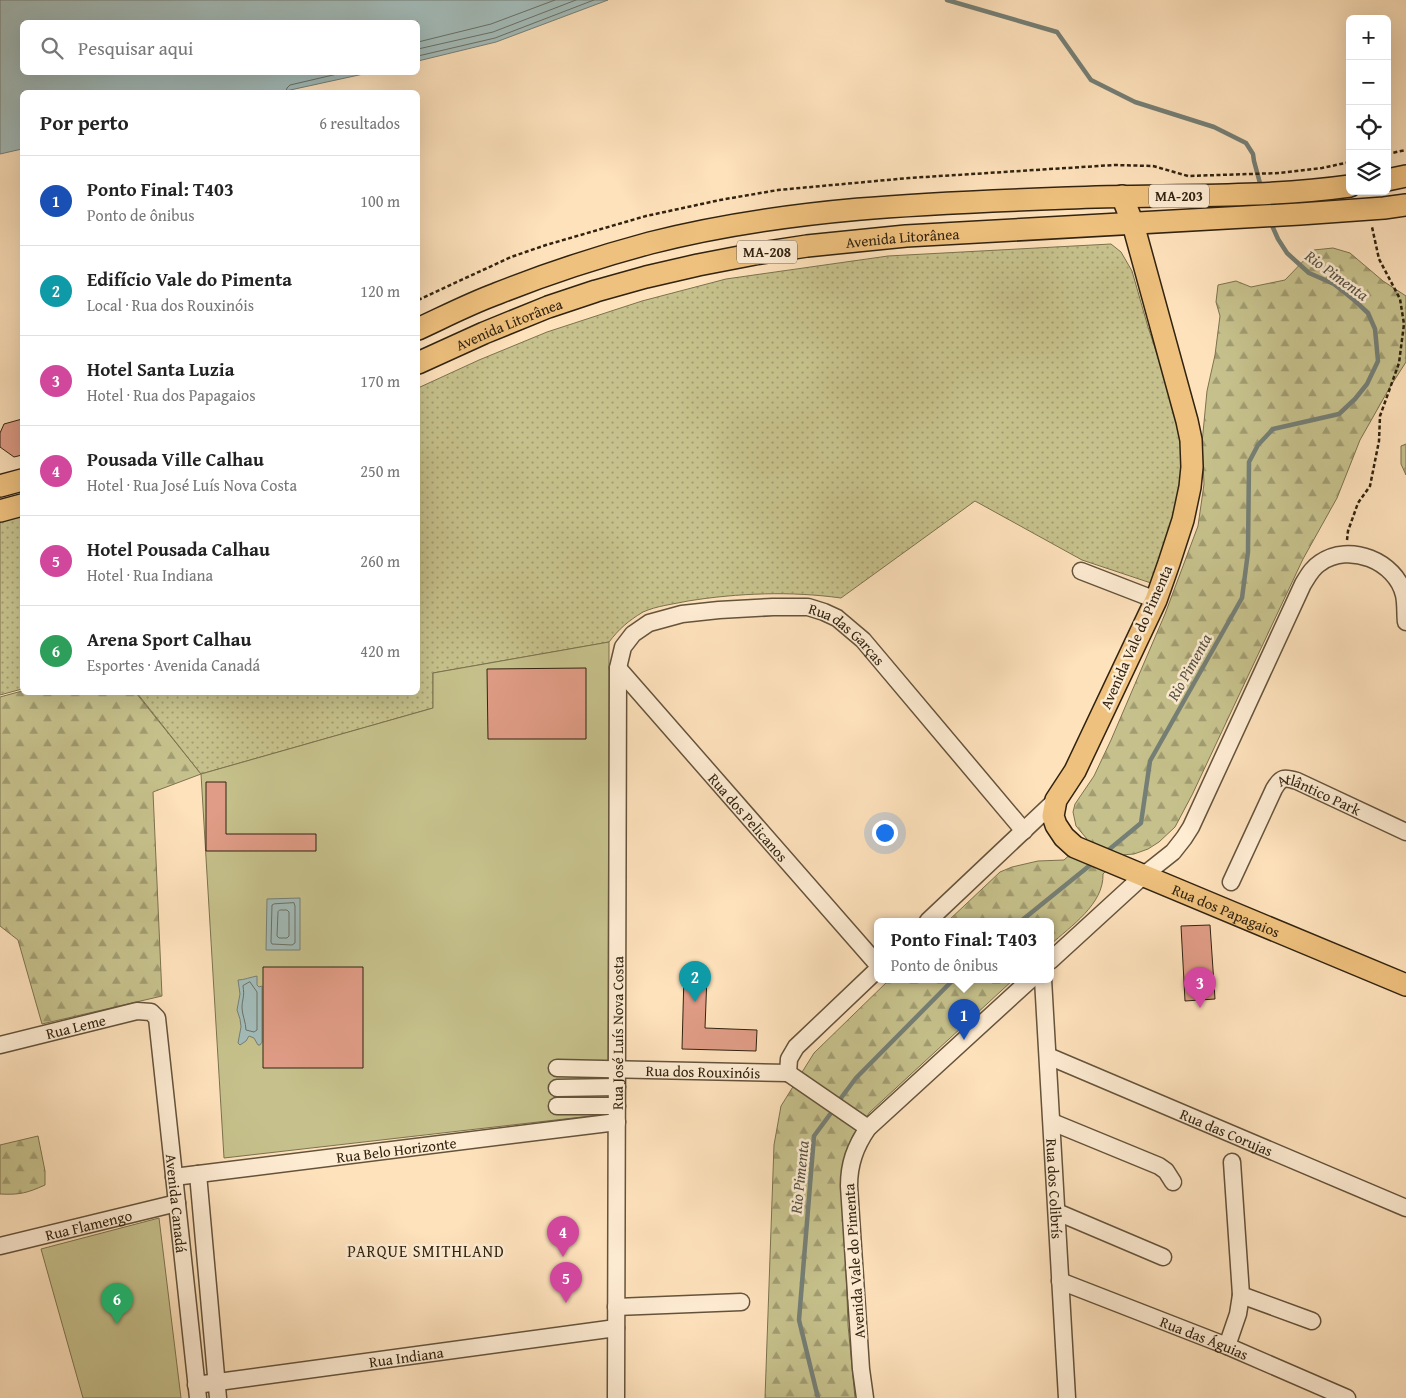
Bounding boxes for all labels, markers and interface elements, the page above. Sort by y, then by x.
map controls [1346,15,1391,195]
button: + [1346,15,1391,60]
search box [20,20,420,75]
icon: search [38,34,66,62]
text: Pesquisar aqui [78,34,193,62]
button: − [1346,60,1391,105]
button: locate [1346,105,1391,150]
text: Por perto [40,107,129,138]
text: 6 resultados [319,111,400,135]
button: layers [1346,150,1391,195]
text: Ponto Final: T403 [87,175,234,203]
road number: MA-203 [1149,185,1209,208]
text: 1 [52,189,60,213]
text: 100 m [360,189,400,213]
text: Ponto de ônibus [87,203,195,227]
street label: Avenida Litorânea [845,223,960,253]
road number: MA-208 [737,240,797,264]
water label: Rio Pimenta [1299,243,1374,307]
text: Edifício Vale do Pimenta [87,265,292,293]
text: 2 [52,279,60,303]
text: 120 m [360,279,400,303]
street label: Avenida Litorânea [452,292,565,355]
text: Local · Rua dos Rouxinóis [87,293,254,317]
text: Hotel Santa Luzia [87,355,234,383]
text: 3 [52,369,60,393]
text: 170 m [360,369,400,393]
text: Hotel · Rua dos Papagaios [87,383,256,407]
text: Pousada Ville Calhau [87,445,264,473]
text: 4 [52,459,60,483]
text: 250 m [360,459,400,483]
text: Hotel · Rua José Luís Nova Costa [87,473,297,497]
text: Hotel Pousada Calhau [87,535,270,563]
text: 5 [52,549,60,573]
text: 260 m [360,549,400,573]
street label: Avenida Vale do Pimenta [1095,562,1177,712]
text: Hotel · Rua Indiana [87,563,213,587]
street label: Rua das Garças [806,597,890,669]
text: Arena Sport Calhau [87,625,251,653]
water label: Rio Pimenta [1160,629,1218,706]
text: 6 [52,639,60,663]
text: 420 m [360,639,400,663]
text: Esportes · Avenida Canadá [87,653,260,677]
street label: Rua dos Pelicanos [704,768,793,866]
street label: Atlântico Park [1272,768,1365,820]
your location [872,820,898,846]
street label: Rua dos Papagaios [1169,878,1283,942]
popup [874,918,1054,983]
text: Ponto Final: T403 [891,925,1037,953]
text: Ponto de ônibus [891,953,998,977]
street label: Rua José Luís Nova Costa [606,956,628,1110]
pin: 2 [679,961,711,1002]
pin: 3 [1184,967,1216,1008]
pin: 1 [948,999,980,1040]
street label: Rua Leme [44,1009,108,1044]
street label: Rua dos Rouxinóis [645,1059,761,1083]
street label: Rua das Corujas [1177,1103,1276,1161]
street label: Rua Belo Horizonte [335,1132,458,1167]
street label: Rua dos Colibrís [1042,1138,1068,1239]
water label: Rio Pimenta [783,1139,815,1216]
street label: Avenida Canadá [161,1153,193,1254]
street label: Avenida Vale do Pimenta [838,1183,870,1339]
street label: Rua Flamengo [43,1204,134,1245]
pin: 4 [547,1216,579,1257]
district label: PARQUE SMITHLAND [347,1239,505,1263]
pin: 5 [550,1262,582,1303]
pin: 6 [101,1283,133,1324]
street label: Rua das Águias [1157,1310,1252,1365]
street label: Rua Indiana [367,1341,445,1372]

